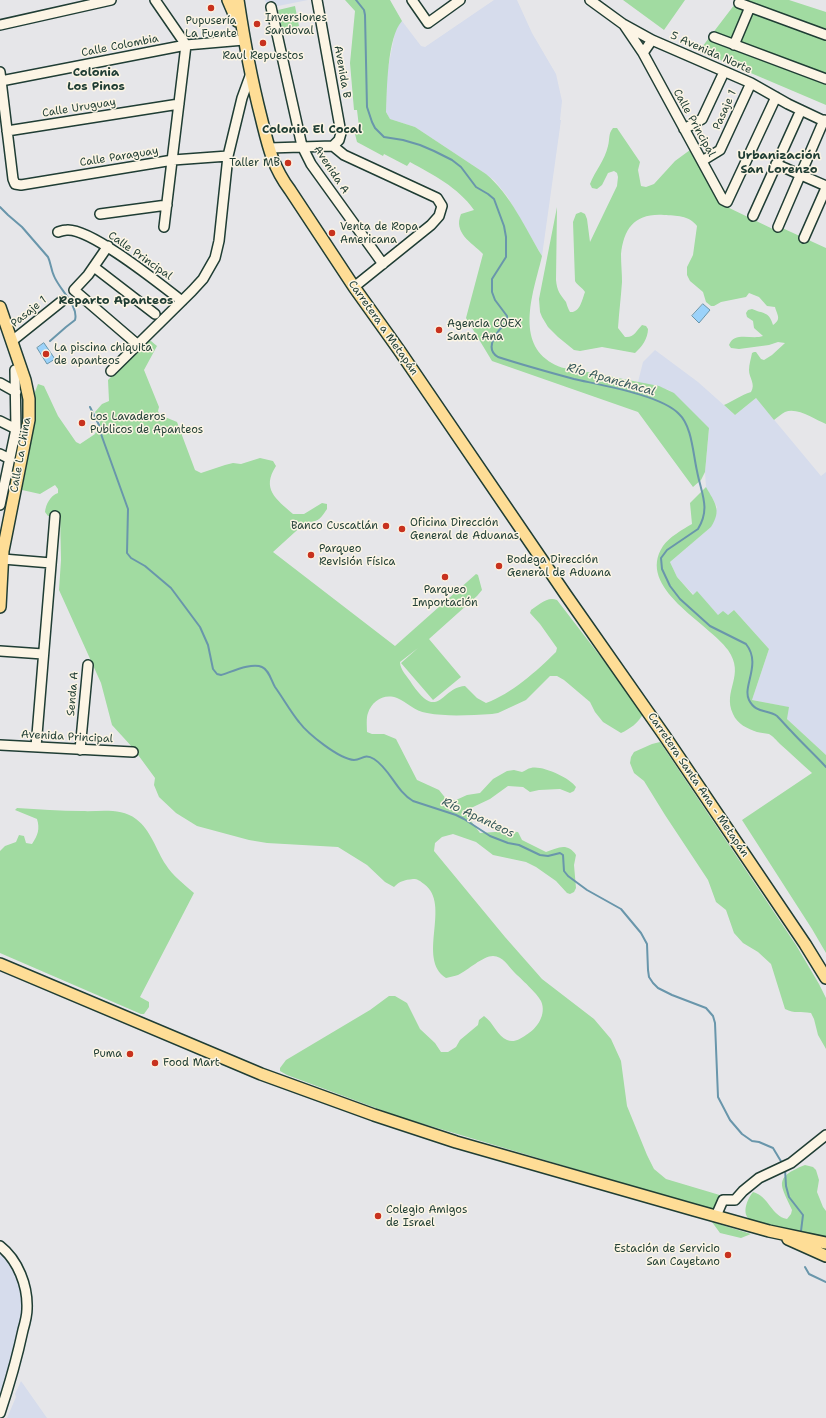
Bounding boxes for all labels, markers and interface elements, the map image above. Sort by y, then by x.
marker: Pupusería La Fuente [206,3,216,13]
place label: Inversiones Sandoval [265,11,327,37]
place label: Pupusería La Fuente [185,14,237,40]
marker: Inversiones Sandoval [252,19,262,29]
street label: 5 Avenida Norte [668,29,754,77]
street label: Calle Colombia [80,32,160,60]
marker: Raul Repuestos [258,38,268,48]
street label: Avenida B [331,45,353,99]
place label: Raul Repuestos [222,49,304,63]
district label: Colonia Los Pinos [67,66,125,94]
street label: Calle Principal [670,87,718,159]
street label: Pasaje 1 [710,88,740,132]
street label: Calle Uruguay [41,96,117,120]
district label: Colonia El Cocal [262,123,362,137]
street label: Avenida A [311,143,351,197]
street label: Calle Paraguay [79,144,159,170]
district label: Urbanización San Lorenzo [738,149,820,177]
place label: Taller MB [229,156,280,170]
marker: Taller MB [283,158,293,168]
place label: Venta de Ropa Americana [340,220,418,246]
marker: Venta de Ropa Americana [327,228,337,238]
street label: Calle Principal [105,229,175,283]
street label: Carretera a Metapán [345,278,421,378]
street label: Pasaje 1 [8,294,50,330]
district label: Reparto Apanteos [59,294,173,308]
place label: Agencia COEX Santa Ana [447,317,522,343]
marker: Agencia COEX Santa Ana [434,325,444,335]
place label: La piscina chiquita de apanteos [54,341,152,367]
marker: La piscina chiquita de apanteos [41,349,51,359]
water label: Río Apanchacal [565,361,657,399]
place label: Los Lavaderos Publicos de Apanteos [90,410,203,436]
street label: Calle La China [8,416,34,494]
marker: Los Lavaderos Publicos de Apanteos [77,418,87,428]
place label: Oficina Dirección General de Aduanas [410,516,519,542]
place label: Banco Cuscatlán [291,519,378,533]
marker: Banco Cuscatlán [381,521,391,531]
marker: Oficina Dirección General de Aduanas [397,524,407,534]
place label: Parqueo Revisión Física [319,542,395,568]
marker: Parqueo Revisión Física [306,550,316,560]
place label: Bodega Dirección General de Aduana [507,553,611,579]
marker: Bodega Dirección General de Aduana [494,561,504,571]
marker: Parqueo Importación [440,572,450,582]
place label: Parqueo Importación [412,583,478,609]
street label: Senda A [64,671,82,717]
street label: Carretera Santa Ana - Metapán [645,710,751,860]
street label: Avenida Principal [21,728,113,746]
water label: Río Apanteos [439,795,517,841]
place label: Puma [93,1047,122,1061]
marker: Puma [125,1049,135,1059]
place label: Food Mart [163,1056,220,1070]
marker: Food Mart [150,1058,160,1068]
place label: Colegio Amigos de Israel [386,1203,467,1229]
marker: Colegio Amigos de Israel [373,1211,383,1221]
place label: Estación de Servicio San Cayetano [614,1242,720,1268]
marker: Estación de Servicio San Cayetano [723,1250,733,1260]

